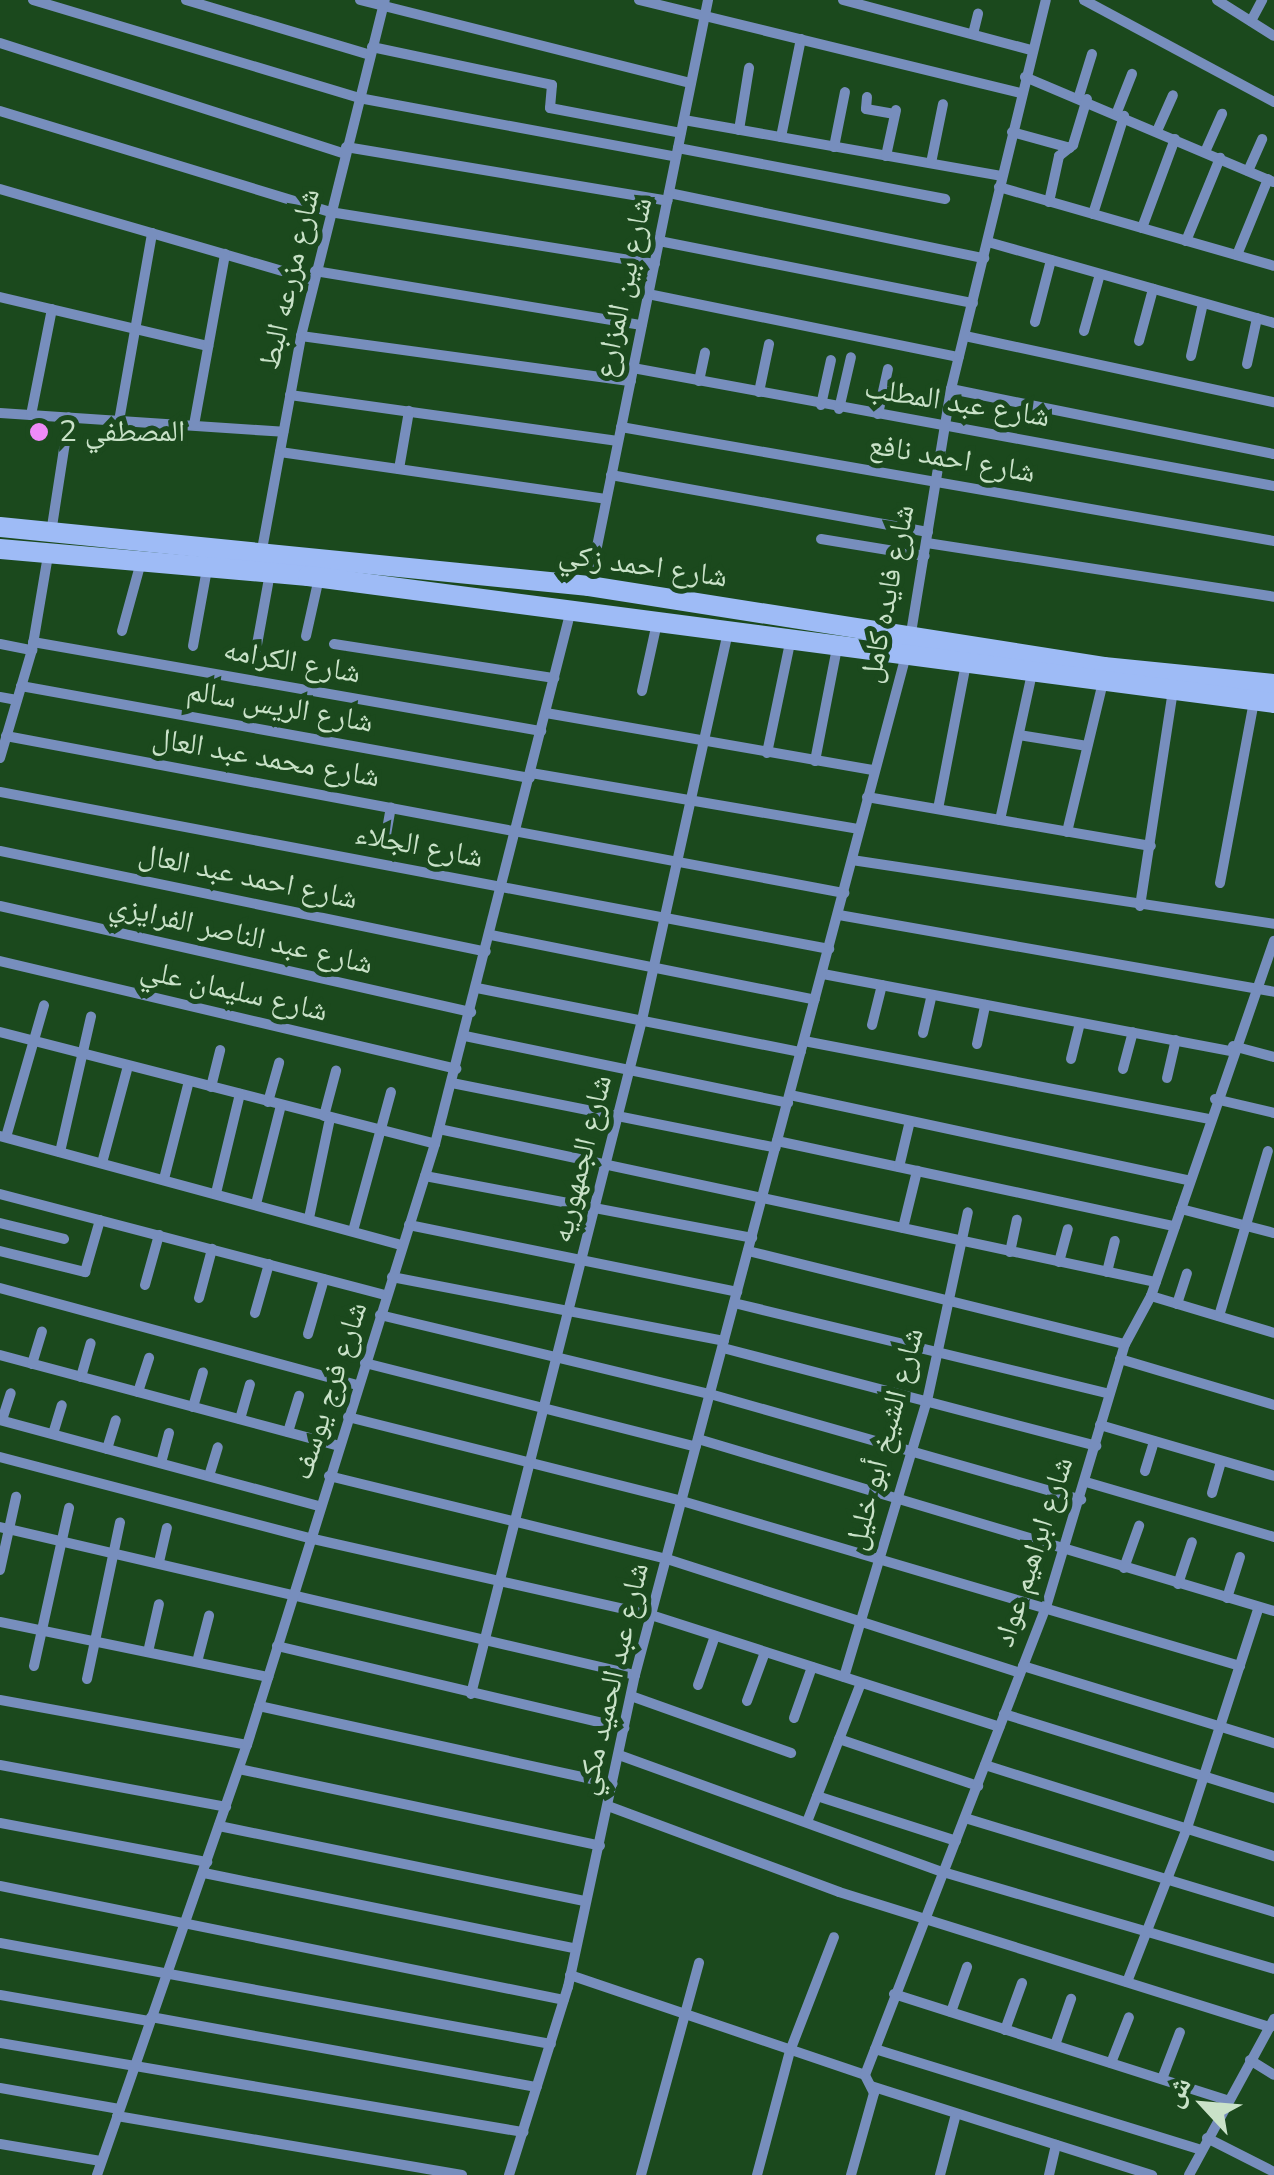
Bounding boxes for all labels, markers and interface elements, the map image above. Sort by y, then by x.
street label: شارع مزرعه البط [252,185,328,373]
street label: شارع بين المزارع [587,194,661,382]
street label: شارع عبد المطلب [862,371,1052,435]
place label: المصطفي 2 [59,414,185,450]
marker: المصطفي 2 [28,421,50,443]
street label: شارع احمد نافع [866,427,1038,491]
street label: شارع فايده كامل [853,502,923,686]
street label: شارع احمد زكي [556,536,730,596]
street label: شارع الكرامه [221,632,363,692]
street label: شارع الريس سالم [184,673,376,741]
street label: شارع محمد عبد العال [150,720,382,796]
street label: شارع الجلاء [352,816,486,876]
street label: شارع احمد عبد العال [135,836,361,918]
street label: شارع عبد الناصر الفرايزي [106,887,376,983]
street label: شارع سليمان علي [137,952,331,1030]
street label: شارع الجمهوريه [544,1071,620,1247]
street label: شارع فرج يوسف [284,1298,376,1484]
street label: شارع الشيخ أبو خليل [838,1324,932,1554]
street label: شارع ابراهيم عواد [986,1452,1082,1652]
street label: شارع عبد الحميد مكي [569,1559,657,1799]
north arrow [1154,2055,1254,2155]
text: ش [1153,2070,1201,2114]

